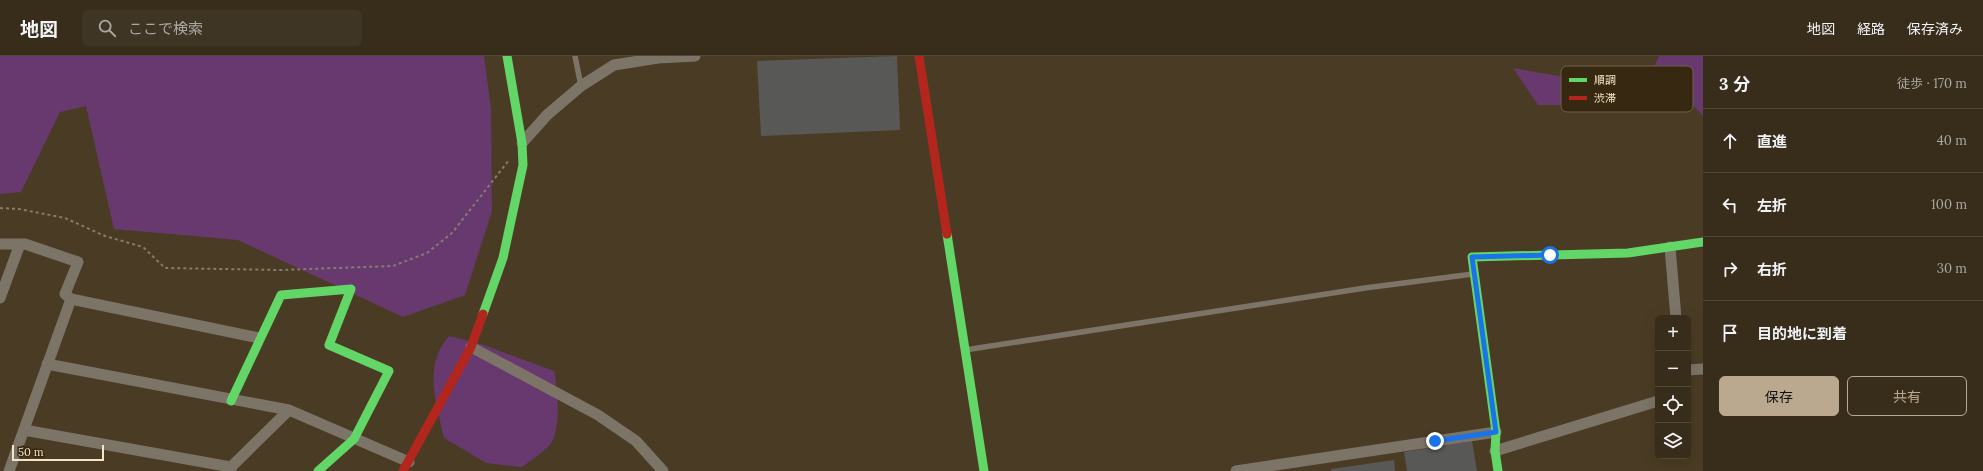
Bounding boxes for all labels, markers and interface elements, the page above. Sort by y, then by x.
search box [82,10,362,46]
text: 地図 [20,17,58,41]
icon: search [96,17,118,39]
text: ここで検索 [128,19,203,38]
text: 地図 [1807,20,1835,38]
text: 経路 [1857,20,1885,38]
text: 保存済み [1907,20,1963,38]
legend [1561,66,1693,112]
text: 順調 [1594,73,1616,87]
text: 3 分 [1719,73,1750,95]
text: 徒歩 · 170 m [1897,75,1967,92]
text: 渋滞 [1594,91,1616,105]
icon: ahead [1719,130,1741,152]
text: 直進 [1757,132,1787,151]
text: 40 m [1937,132,1967,149]
icon: left [1719,194,1741,216]
text: 左折 [1757,196,1787,215]
text: 100 m [1931,196,1967,213]
route start [1541,246,1559,264]
icon: right [1719,258,1741,280]
text: 右折 [1757,260,1787,279]
text: 30 m [1937,260,1967,277]
map controls [1655,315,1691,459]
button: + [1655,315,1691,351]
icon: arrive [1719,322,1741,344]
text: 目的地に到着 [1757,324,1847,343]
button: − [1655,351,1691,387]
button: 保存 [1719,376,1839,416]
button: 共有 [1847,376,1967,416]
button: locate [1655,387,1691,423]
button: layers [1655,423,1691,459]
route end [1426,432,1444,450]
scale bar [12,443,104,462]
text: 50 m [18,445,44,459]

